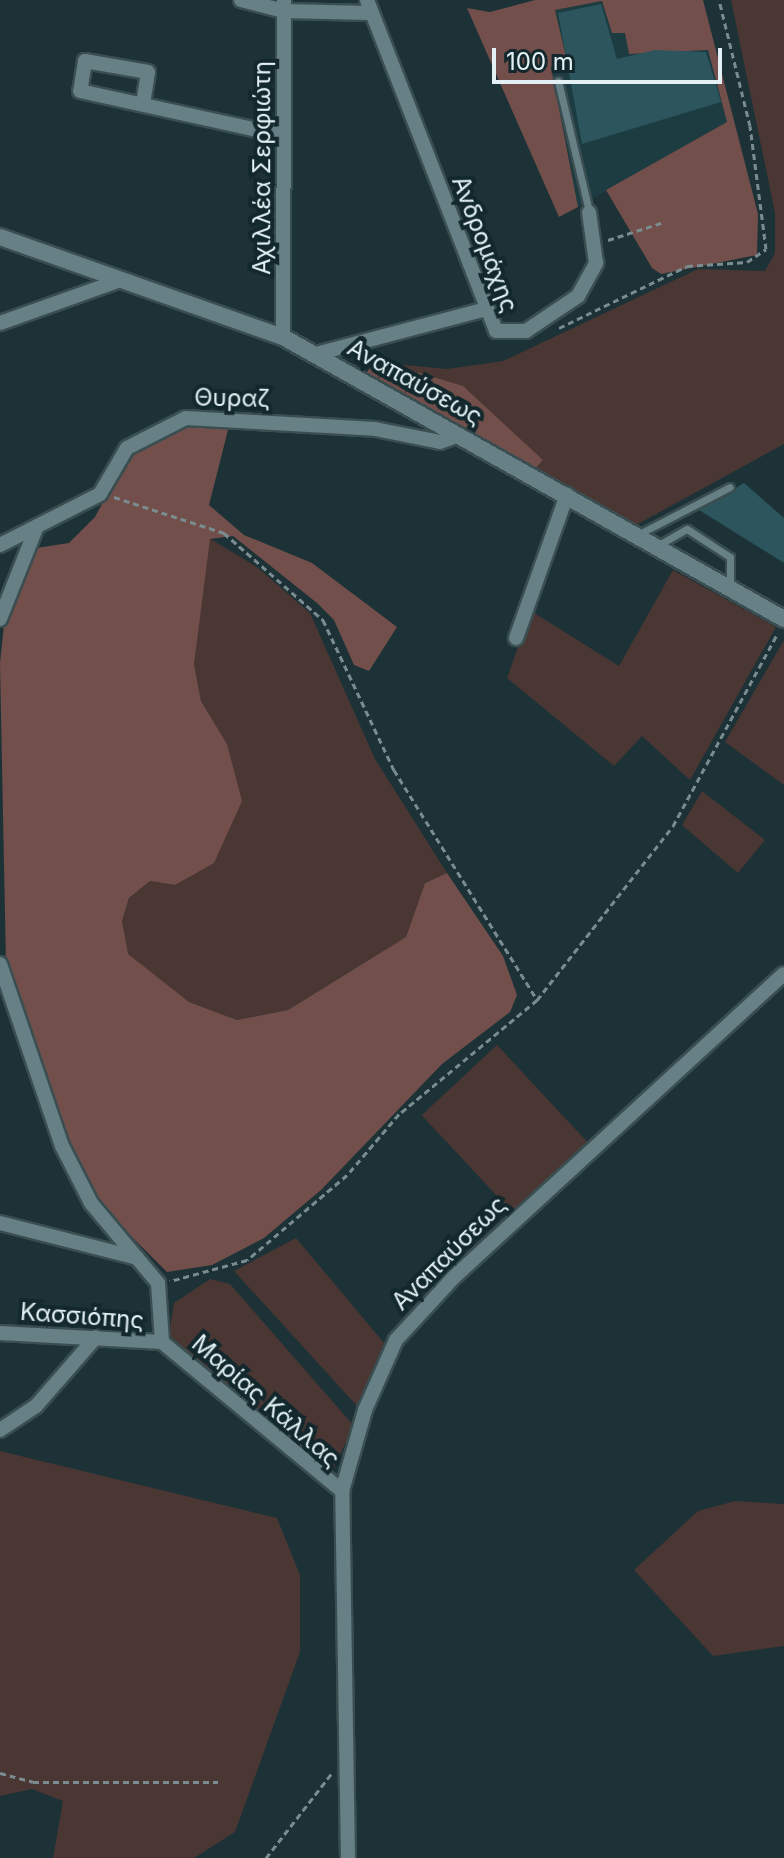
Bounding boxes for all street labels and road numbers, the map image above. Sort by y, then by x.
street label: Αχιλλέα Σερφιώτη [248,61,276,275]
street label: Ανδρομάχης [446,172,524,316]
street label: Αναπαύσεως [343,333,487,431]
street label: Θυραζ [194,383,270,413]
street label: Αναπαύσεως [386,1190,512,1316]
street label: Κασσιόπης [19,1297,145,1335]
street label: Μαρίας Κάλλας [186,1329,346,1473]

